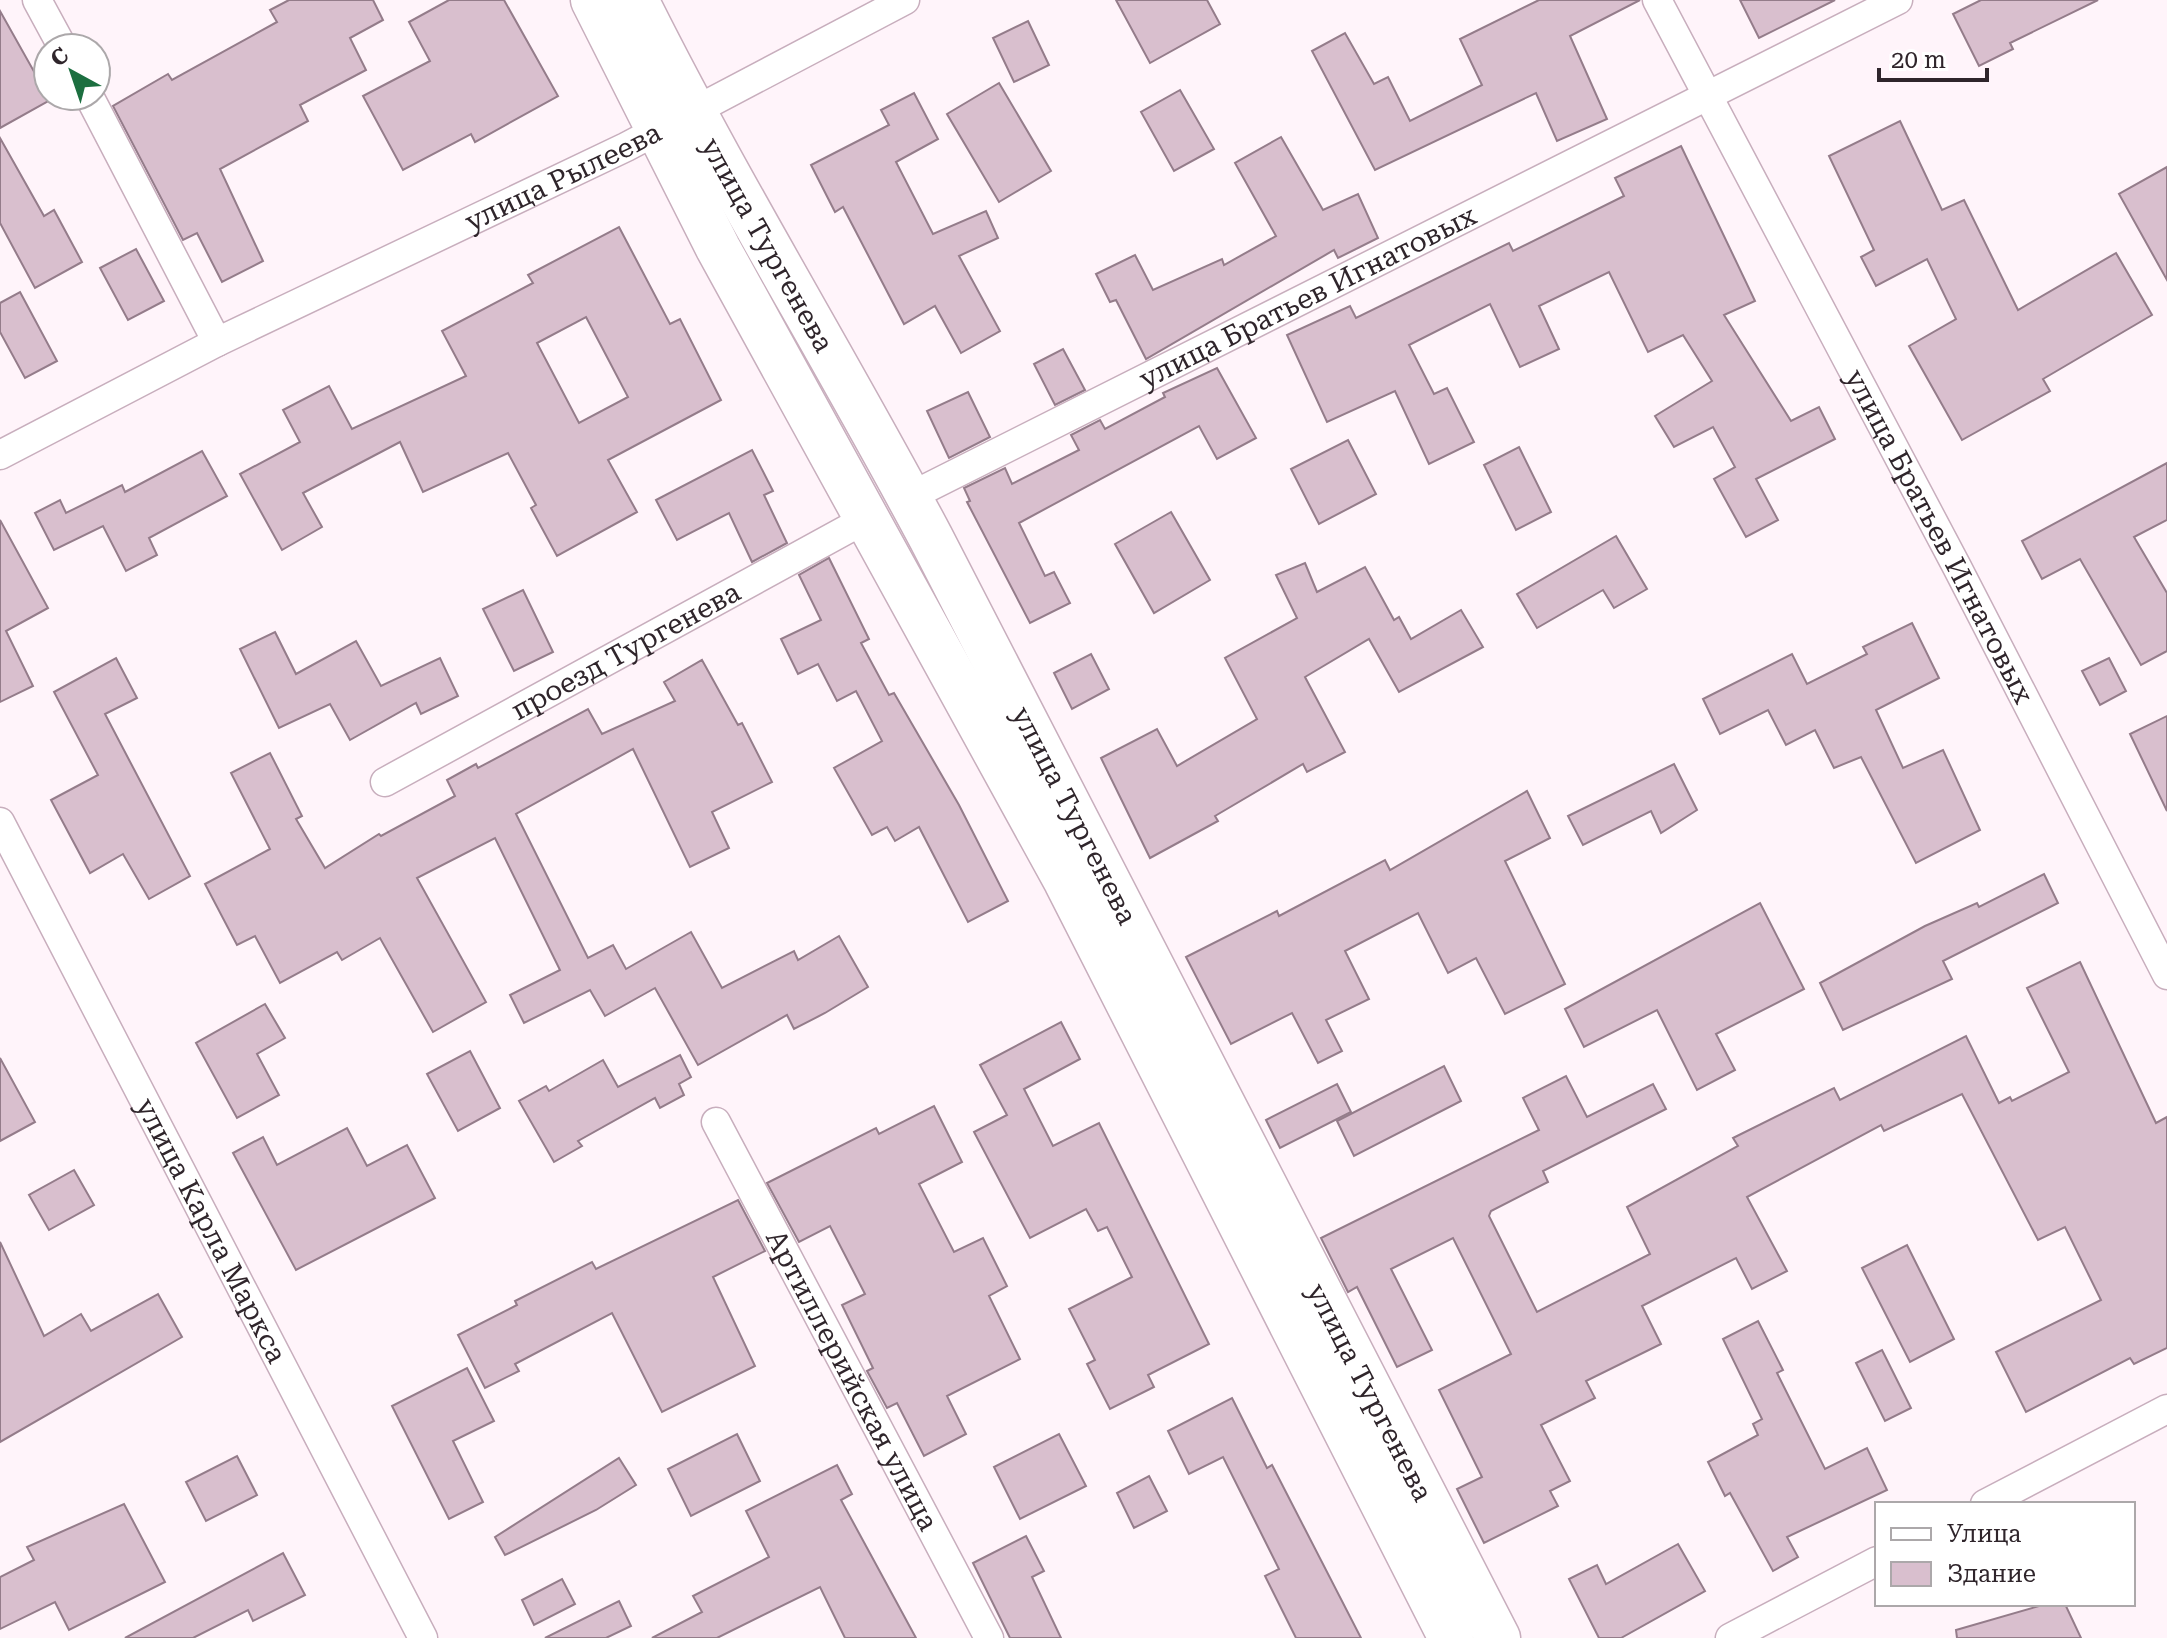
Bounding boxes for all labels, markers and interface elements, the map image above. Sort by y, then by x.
north arrow [32,32,112,112]
scale bar [1879,32,1987,82]
text: С [46,43,73,72]
text: 20 m [1891,46,1946,74]
street label: улица Рылеева [460,115,666,238]
street label: улица Тургенева [695,132,841,358]
street label: улица Братьев Игнатовых [1134,198,1481,395]
street label: улица Братьев Игнатовых [1839,363,2041,709]
street label: проезд Тургенева [505,575,746,726]
street label: улица Тургенева [1005,701,1145,930]
street label: улица Карла Маркса [129,1092,294,1368]
street label: Артиллерийская улица [760,1224,946,1536]
street label: улица Тургенева [1301,1278,1440,1506]
legend [1875,1502,2135,1606]
text: Улица [1947,1520,2021,1548]
text: Здание [1947,1560,2036,1588]

